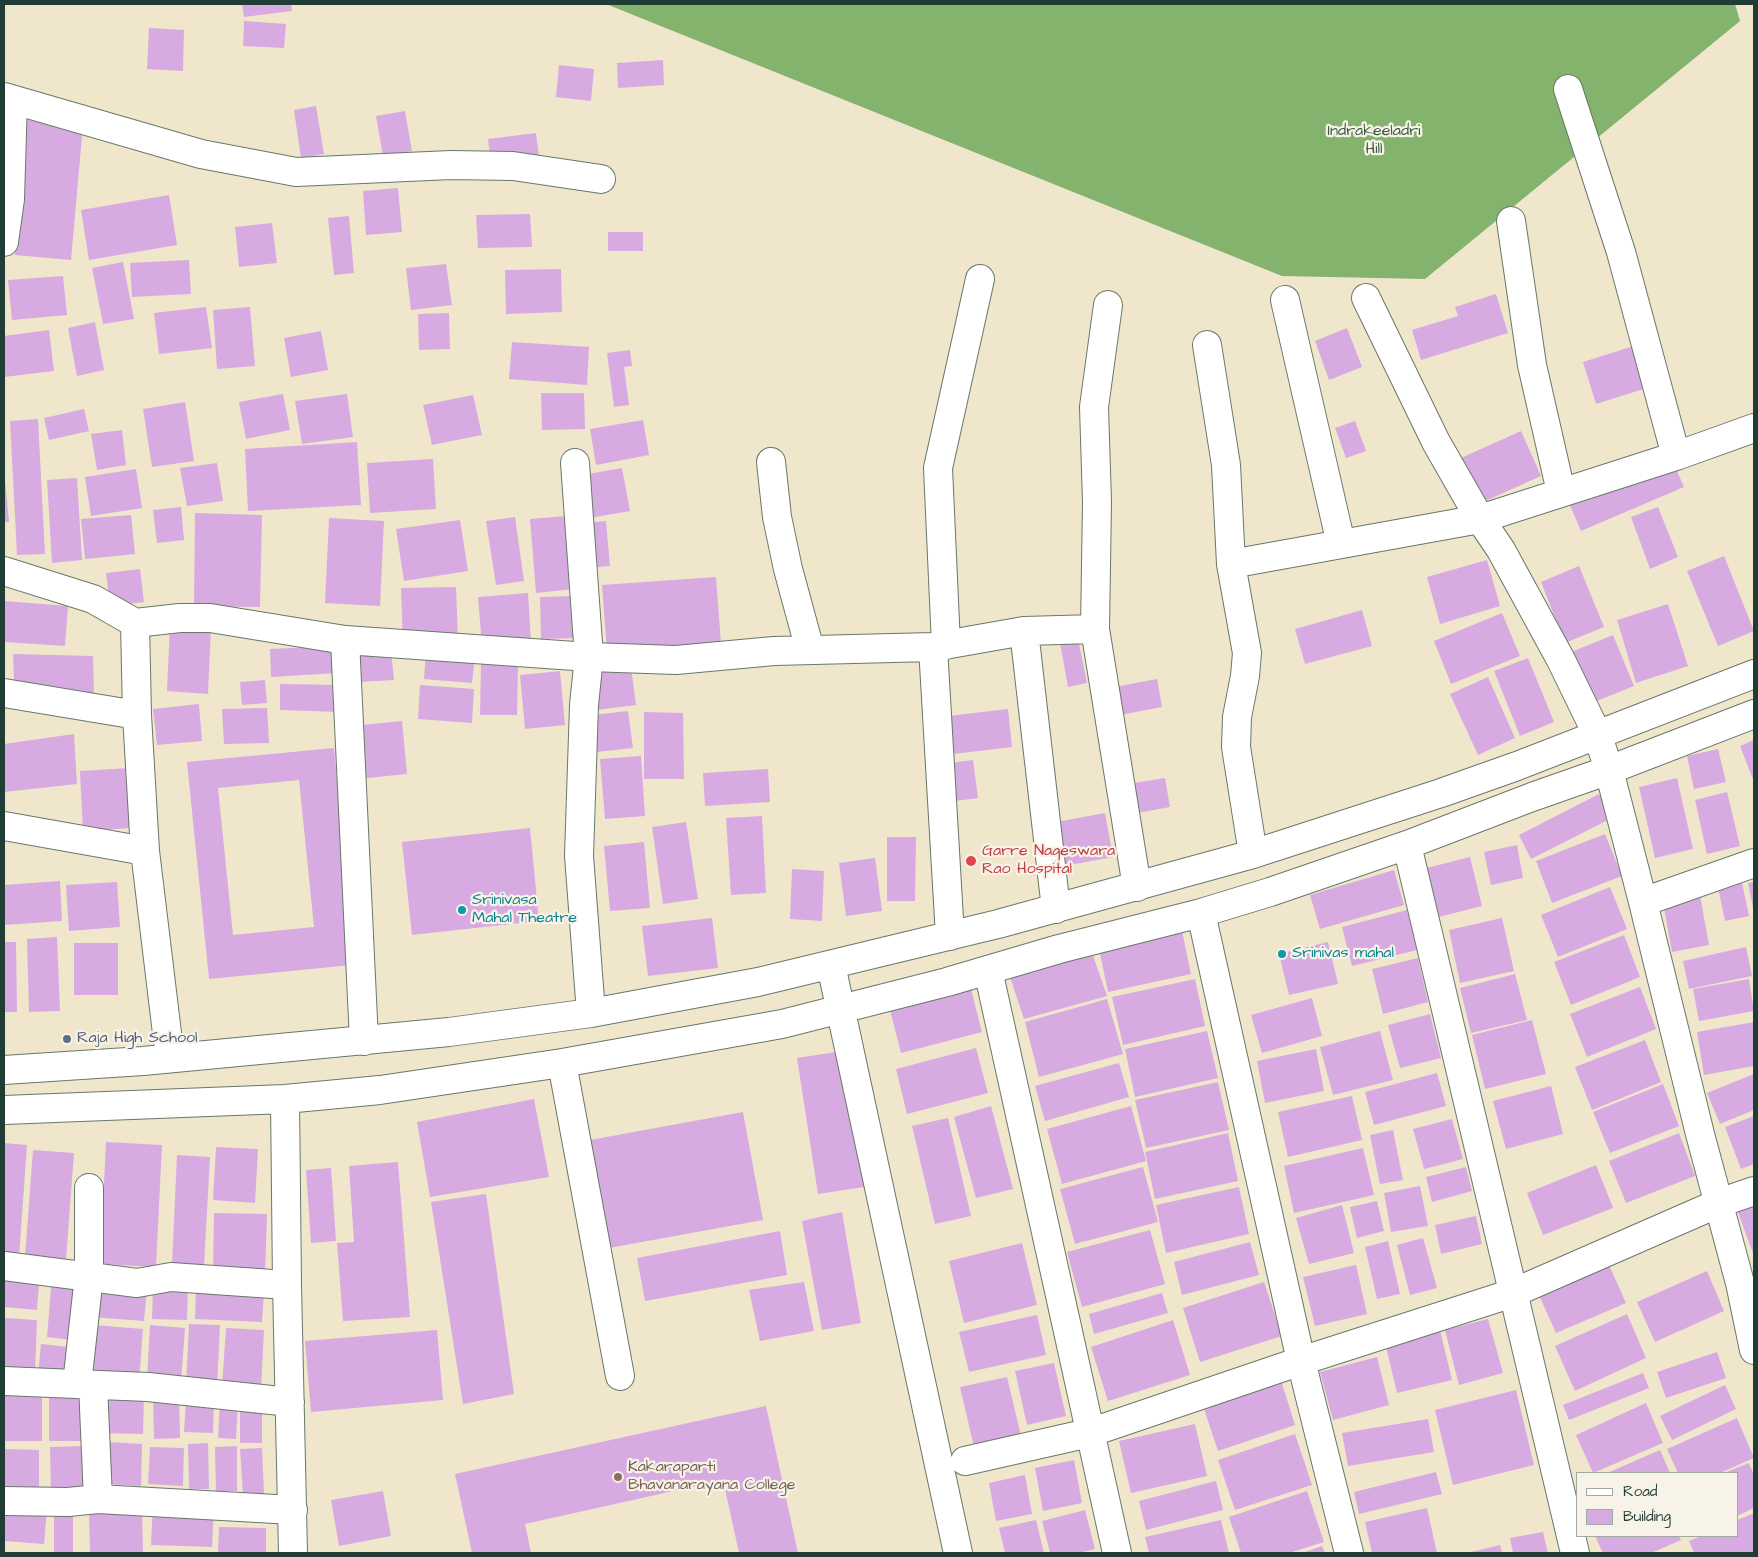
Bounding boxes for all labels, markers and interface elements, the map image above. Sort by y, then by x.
park label: Indrakeeladri Hill [1328,122,1420,160]
place label: Garre Nageswara Rao Hospital [982,842,1115,880]
marker: Garre Nageswara Rao Hospital [964,854,978,868]
place label: Srinivasa Mahal Theatre [472,891,577,929]
marker: Srinivasa Mahal Theatre [456,904,468,916]
place label: Srinivas mahal [1292,944,1394,964]
marker: Srinivas mahal [1276,948,1288,960]
place label: Raja High School [77,1029,197,1049]
marker: Raja High School [61,1033,73,1045]
place label: Kakaraparti Bhavanarayana College [628,1458,795,1496]
marker: Kakaraparti Bhavanarayana College [612,1471,624,1483]
legend [1576,1472,1738,1537]
text: Road [1623,1481,1657,1502]
text: Building [1623,1506,1671,1527]

